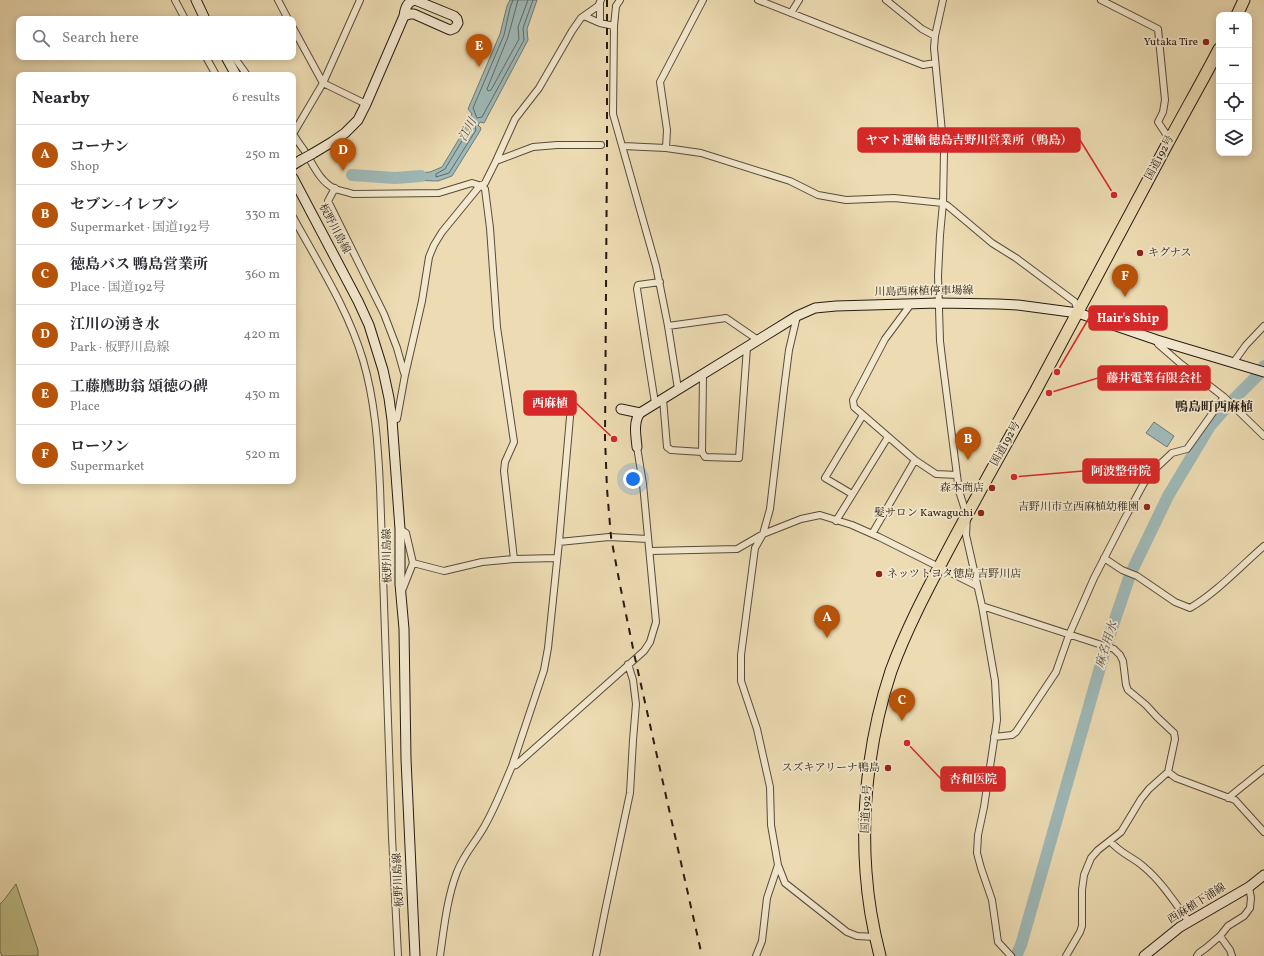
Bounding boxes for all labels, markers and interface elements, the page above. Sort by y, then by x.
map controls [1216,12,1252,156]
button: + [1216,12,1252,48]
search box [16,16,296,60]
icon: search [30,27,52,49]
text: Search here [62,28,139,49]
pin: E [466,34,492,67]
place label: Yutaka Tire [1144,35,1198,50]
marker: Yutaka Tire [1201,37,1211,47]
button: − [1216,48,1252,84]
button: locate [1216,84,1252,120]
text: Nearby [32,87,90,110]
text: 6 results [232,89,280,107]
water label: 江川 [455,114,482,144]
button: layers [1216,120,1252,156]
callout: ヤマト運輸 徳島吉野川営業所（鴨島） [858,128,1080,152]
text: ヤマト運輸 徳島吉野川営業所（鴨島） [866,133,1072,149]
street label: 国道192号 [1142,133,1178,183]
text: コーナン [70,137,129,158]
pin: D [330,138,356,171]
text: A [40,146,50,164]
text: 250 m [245,146,280,164]
text: Shop [70,158,99,176]
text: セブン-イレブン [70,195,180,216]
street label: 板野川島線 [314,201,354,257]
text: B [41,206,49,224]
text: 330 m [245,206,280,224]
text: Supermarket · 国道192号 [70,219,210,237]
place label: キグナス [1148,246,1192,261]
marker: キグナス [1135,248,1145,258]
text: 徳島バス 鴨島営業所 [70,255,208,276]
pin: F [1112,264,1138,297]
text: C [41,266,49,284]
text: 360 m [245,266,280,284]
text: Place · 国道192号 [70,279,165,297]
street label: 川島西麻植停車場線 [874,284,974,300]
callout: Hair's Ship [1089,306,1167,330]
text: Hair's Ship [1097,311,1160,327]
text: 江川の湧き水 [70,315,160,336]
text: D [40,326,50,344]
text: 420 m [243,326,280,344]
text: Park · 板野川島線 [70,339,169,357]
callout: 藤井電業有限会社 [1098,366,1210,390]
text: 藤井電業有限会社 [1106,371,1202,387]
text: 工藤鷹助翁 頌徳の碑 [70,377,208,398]
text: E [41,386,49,404]
text: 430 m [244,386,280,404]
callout: 西麻植 [524,391,576,415]
text: 西麻植 [532,396,568,412]
text: Place [70,398,100,416]
district label: 鴨島町西麻植 [1175,399,1253,417]
street label: 国道192号 [988,419,1024,469]
pin: B [955,427,981,460]
text: ローソン [70,437,129,458]
text: F [41,446,49,464]
text: 520 m [245,446,280,464]
text: Supermarket [70,458,145,476]
callout: 阿波整骨院 [1083,459,1159,483]
text: 阿波整骨院 [1091,464,1151,480]
your location [623,469,643,489]
place label: 森本商店 [940,481,984,496]
marker: 森本商店 [987,483,997,493]
place label: 吉野川市立西麻植幼稚園 [1018,500,1139,515]
marker: 吉野川市立西麻植幼稚園 [1142,502,1152,512]
place label: 髪サロン Kawaguchi [874,506,973,521]
marker: 髪サロン Kawaguchi [976,508,986,518]
street label: 板野川島線 [380,528,396,584]
place label: ネッツトヨタ徳島 吉野川店 [887,567,1021,582]
marker: ネッツトヨタ徳島 吉野川店 [874,569,884,579]
pin: A [814,605,840,638]
water label: 麻名用水 [1092,619,1122,670]
pin: C [889,688,915,721]
place label: スズキアリーナ鴨島 [781,761,880,776]
marker: スズキアリーナ鴨島 [883,763,893,773]
callout: 杏和医院 [941,767,1005,791]
text: 杏和医院 [949,772,997,788]
street label: 国道192号 [858,784,876,834]
street label: 板野川島線 [390,852,408,908]
street label: 西麻植下浦線 [1165,880,1229,928]

